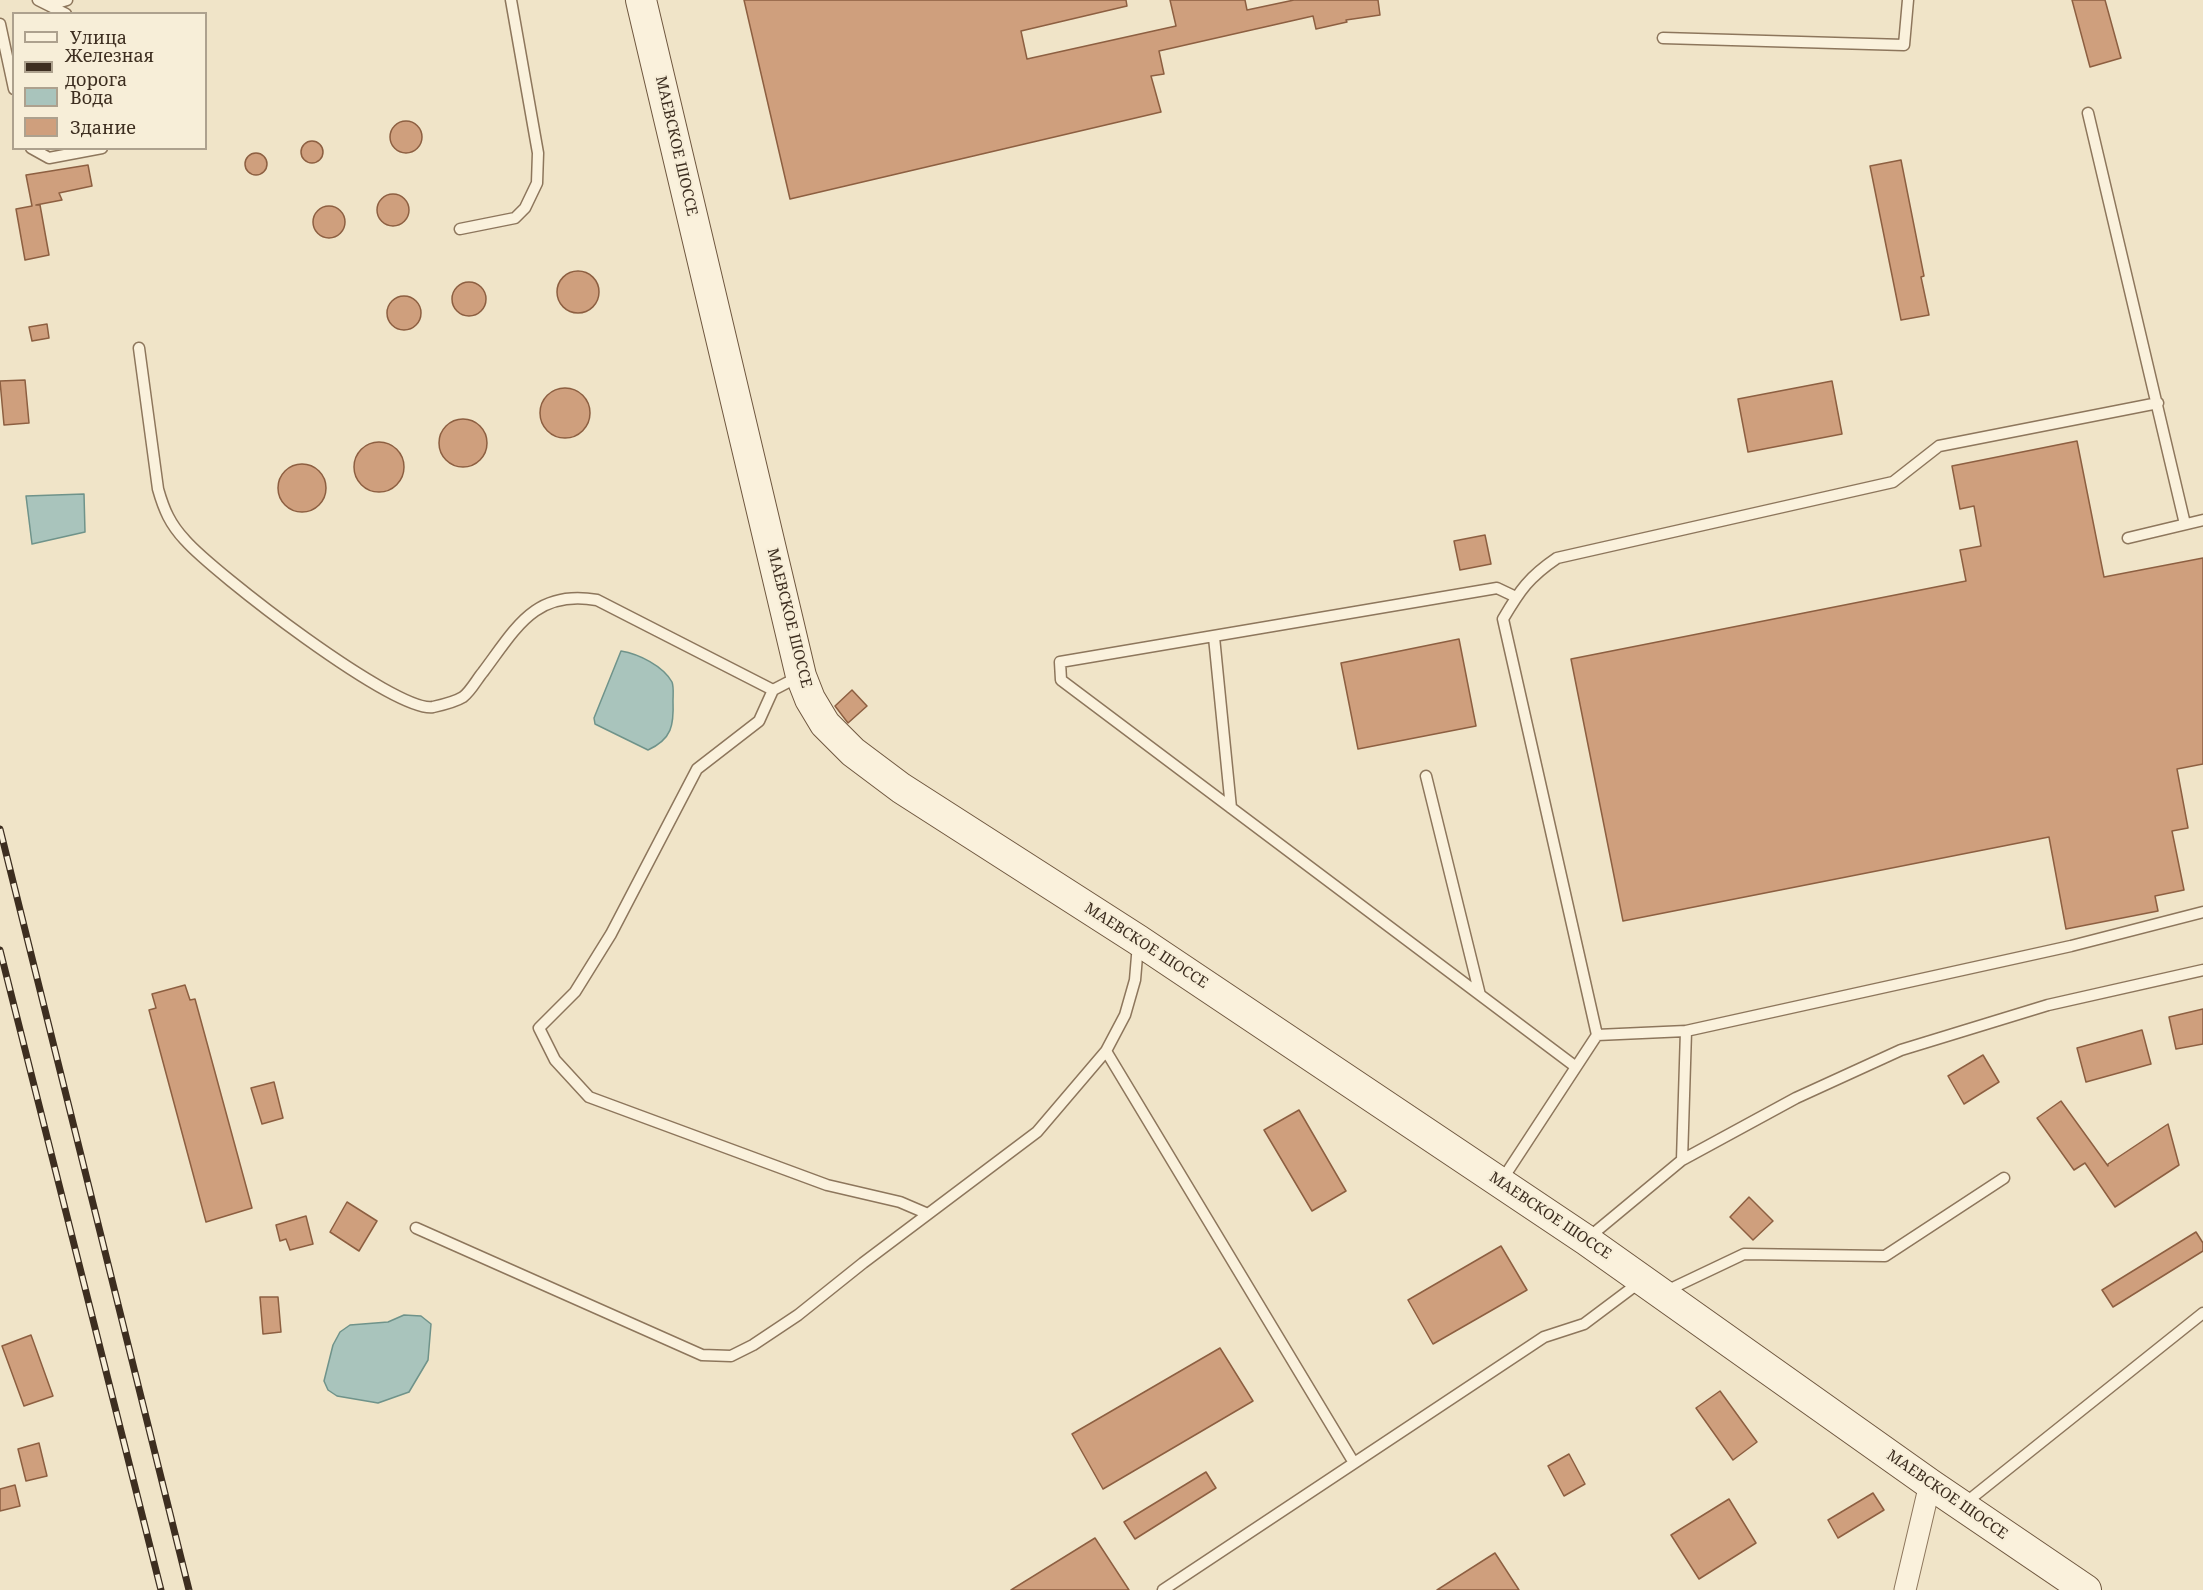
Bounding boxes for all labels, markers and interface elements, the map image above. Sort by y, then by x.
legend [12,12,207,150]
text: Улица [70,25,127,49]
text: Железная дорога [65,43,154,91]
street label: МАЕВСКОЕ ШОССЕ [651,74,701,218]
text: Вода [70,85,114,109]
text: Здание [70,115,136,139]
street label: МАЕВСКОЕ ШОССЕ [763,546,815,690]
street label: МАЕВСКОЕ ШОССЕ [1081,899,1211,993]
street label: МАЕВСКОЕ ШОССЕ [1486,1168,1614,1264]
street label: МАЕВСКОЕ ШОССЕ [1883,1447,2011,1543]

